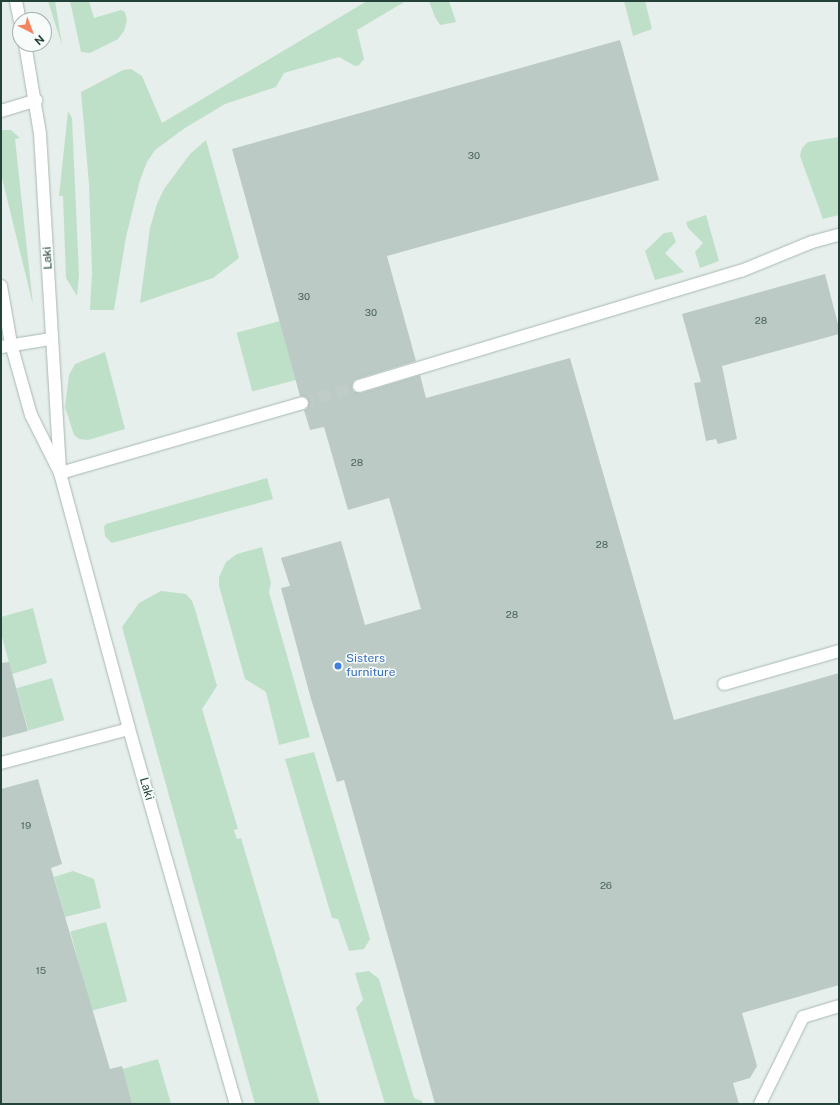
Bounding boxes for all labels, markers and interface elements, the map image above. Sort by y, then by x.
north arrow [12,12,52,52]
text: N [32,33,47,48]
house number: 30 [468,150,480,162]
street label: Laki [40,246,56,270]
house number: 30 [298,291,310,303]
house number: 30 [365,307,377,319]
house number: 28 [755,315,767,327]
house number: 28 [351,457,363,469]
house number: 28 [596,539,608,551]
house number: 28 [506,609,518,621]
place label: Sisters furniture [346,652,395,680]
marker: Sisters furniture [333,661,343,671]
street label: Laki [136,776,156,802]
house number: 19 [21,820,31,832]
house number: 26 [600,880,612,892]
house number: 15 [36,965,46,977]

